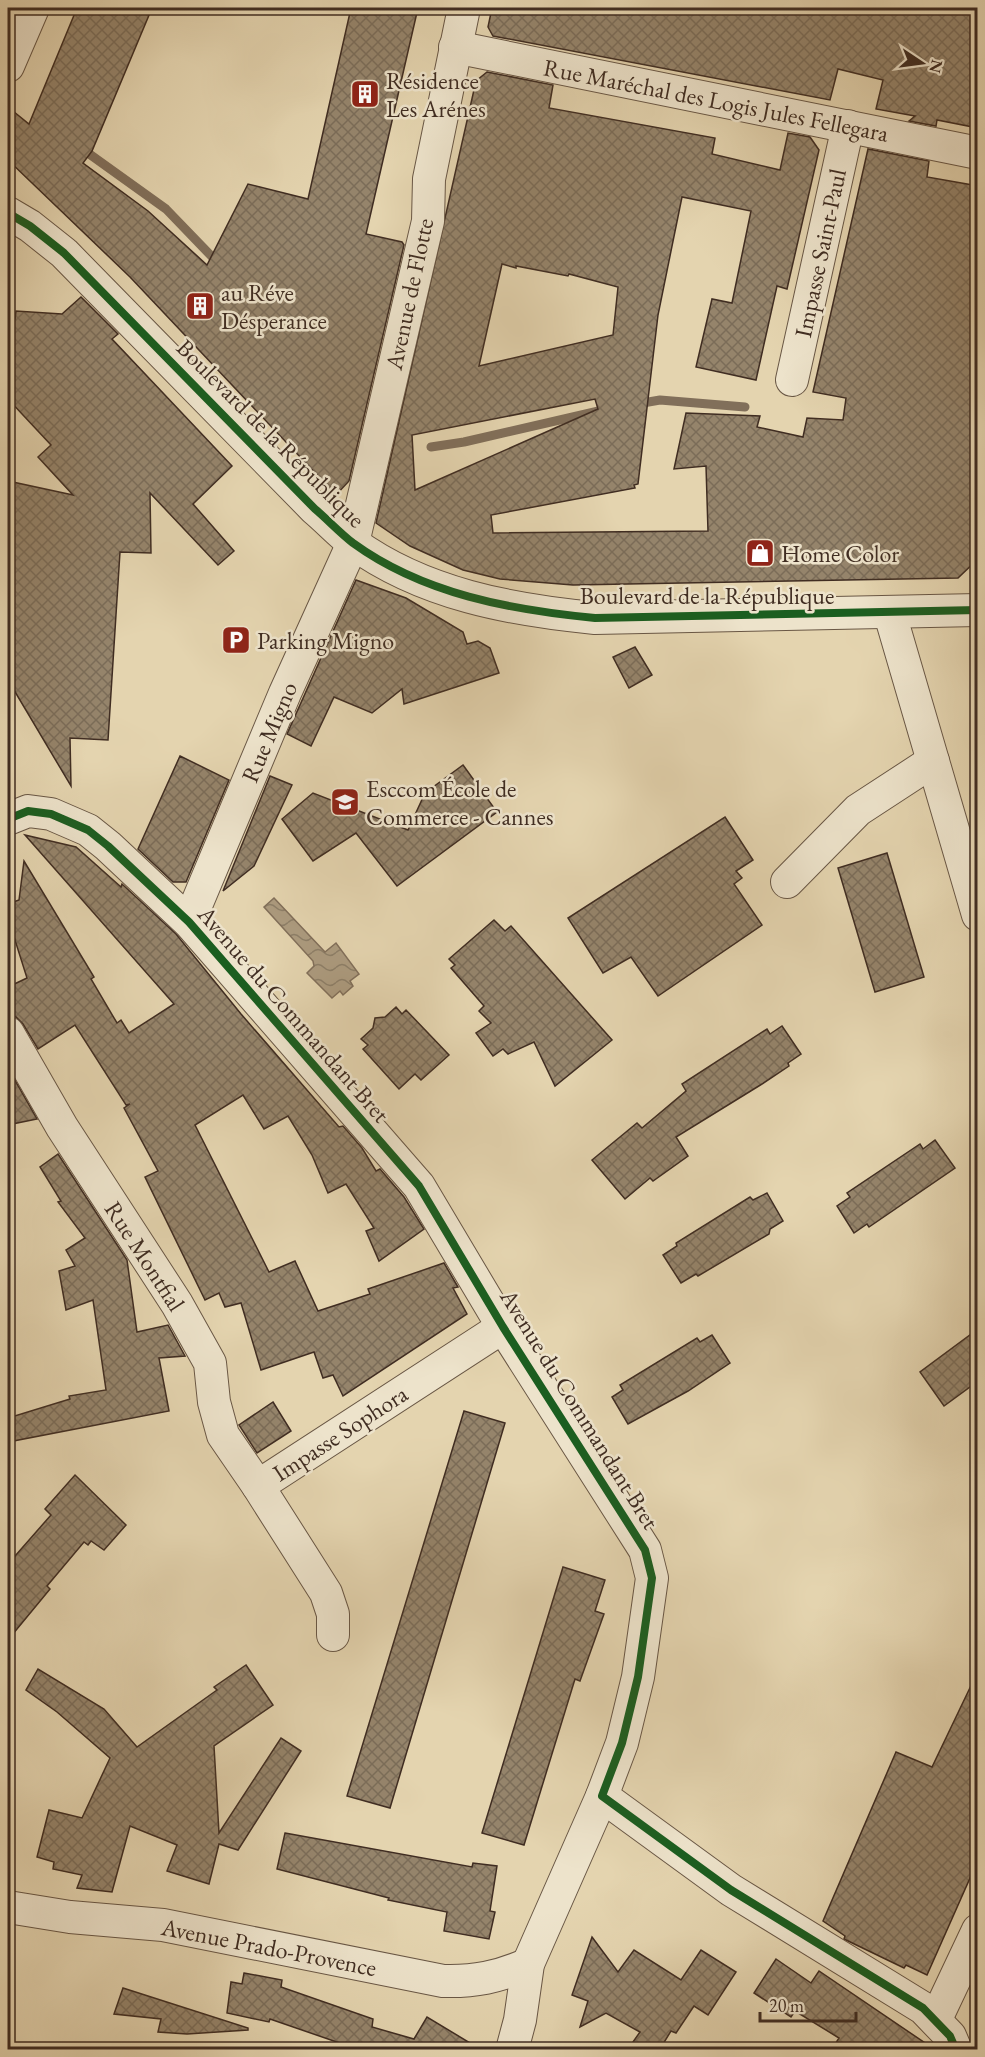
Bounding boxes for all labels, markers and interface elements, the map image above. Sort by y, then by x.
north arrow [892,33,952,93]
street label: Rue Maréchal des Logis Jules Fellegara [541,51,892,149]
text: N [924,58,948,75]
place label: Résidence Les Arénes [386,65,486,124]
building icon: Résidence Les Arénes [349,78,381,110]
street label: Impasse Saint-Paul [787,166,853,340]
street label: Avenue de Flotte [378,215,440,374]
place label: au Réve Désperance [221,277,327,336]
building icon: au Réve Désperance [184,290,216,322]
street label: Boulevard de la République [170,332,372,534]
shop icon: Home Color [744,537,776,569]
place label: Home Color [781,538,899,569]
street label: Boulevard de la République [580,580,834,611]
parking icon: Parking Migno [220,624,252,656]
place label: Parking Migno [257,625,394,656]
street label: Rue Migno [234,677,304,787]
place label: Esccom École de Commerce - Cannes [366,773,554,832]
school or university icon: Esccom École de Commerce - Cannes [329,786,361,818]
street label: Avenue du Commandant Bret [191,898,397,1129]
street label: Rue Montfial [98,1195,192,1317]
street label: Avenue du Commandant Bret [493,1282,667,1535]
street label: Impasse Sophora [267,1378,414,1488]
street label: Avenue Prado-Provence [158,1911,379,1983]
scale bar [760,1985,856,2023]
text: 20 m [769,1994,804,2017]

